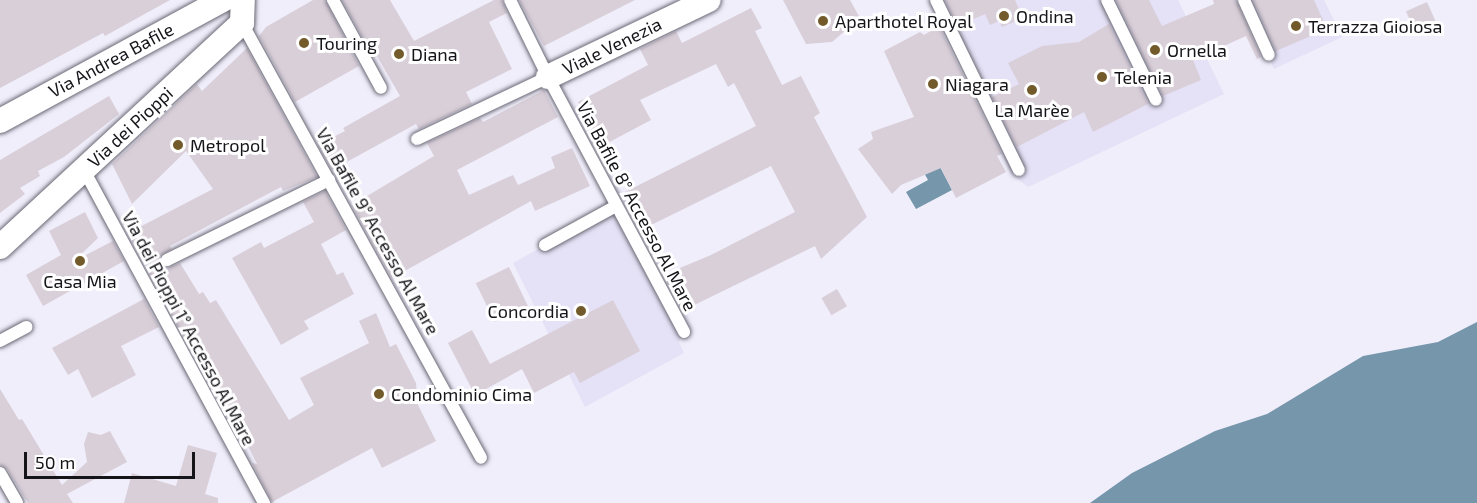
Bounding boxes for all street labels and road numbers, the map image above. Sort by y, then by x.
street label: Viale Venezia [559,13,665,79]
street label: Via Andrea Bafile [45,18,177,102]
street label: Via dei Pioppi [83,82,177,172]
street label: Via Bafile 8° Accesso Al Mare [572,97,702,315]
street label: Via Bafile 9° Accesso Al Mare [312,123,444,339]
street label: Via dei Pioppi 1° Accesso Al Mare [118,206,260,450]

